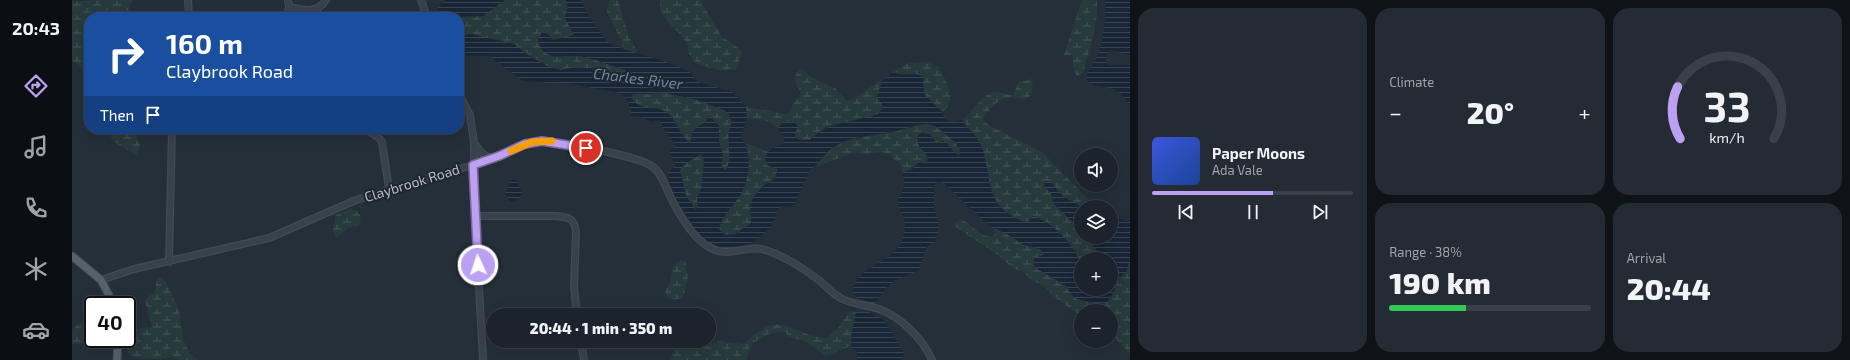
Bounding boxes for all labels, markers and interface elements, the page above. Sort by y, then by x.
text: 20:43 [12,17,60,39]
text: 160 m [166,26,243,60]
icon: right [100,28,152,80]
text: Claybrook Road [166,60,293,82]
water label: Charles River [592,64,685,93]
icon: directions [22,72,50,100]
text: Climate [1389,74,1434,90]
text: 33 [1704,80,1751,130]
text: 20° [1467,94,1514,130]
text: − [1389,99,1402,125]
text: + [1579,99,1591,125]
icon: arrive [142,104,164,126]
text: Then [100,106,134,124]
text: km/h [1710,129,1745,146]
pin [569,131,603,165]
icon: music [22,133,50,161]
icon: arrive [575,137,597,159]
text: Paper Moons [1212,144,1305,162]
map controls [1074,148,1118,348]
button: sound [1074,148,1118,192]
street label: Claybrook Road [362,160,462,205]
text: Ada Vale [1212,162,1263,178]
icon: phone [22,194,50,222]
button: layers [1074,200,1118,244]
icon: previous [1175,201,1197,223]
icon: pause [1242,201,1264,223]
icon: next [1309,201,1331,223]
position arrow [457,244,499,286]
text: Range · 38% [1389,244,1462,260]
text: Arrival [1627,250,1666,266]
button: + [1074,252,1118,296]
icon: climate [22,255,50,283]
text: 190 km [1389,264,1491,300]
text: 20:44 [1627,270,1711,306]
speed limit sign: 40 [84,296,136,348]
button: − [1074,304,1118,348]
icon: car [22,316,50,344]
text: 20:44 · 1 min · 350 m [530,319,672,337]

